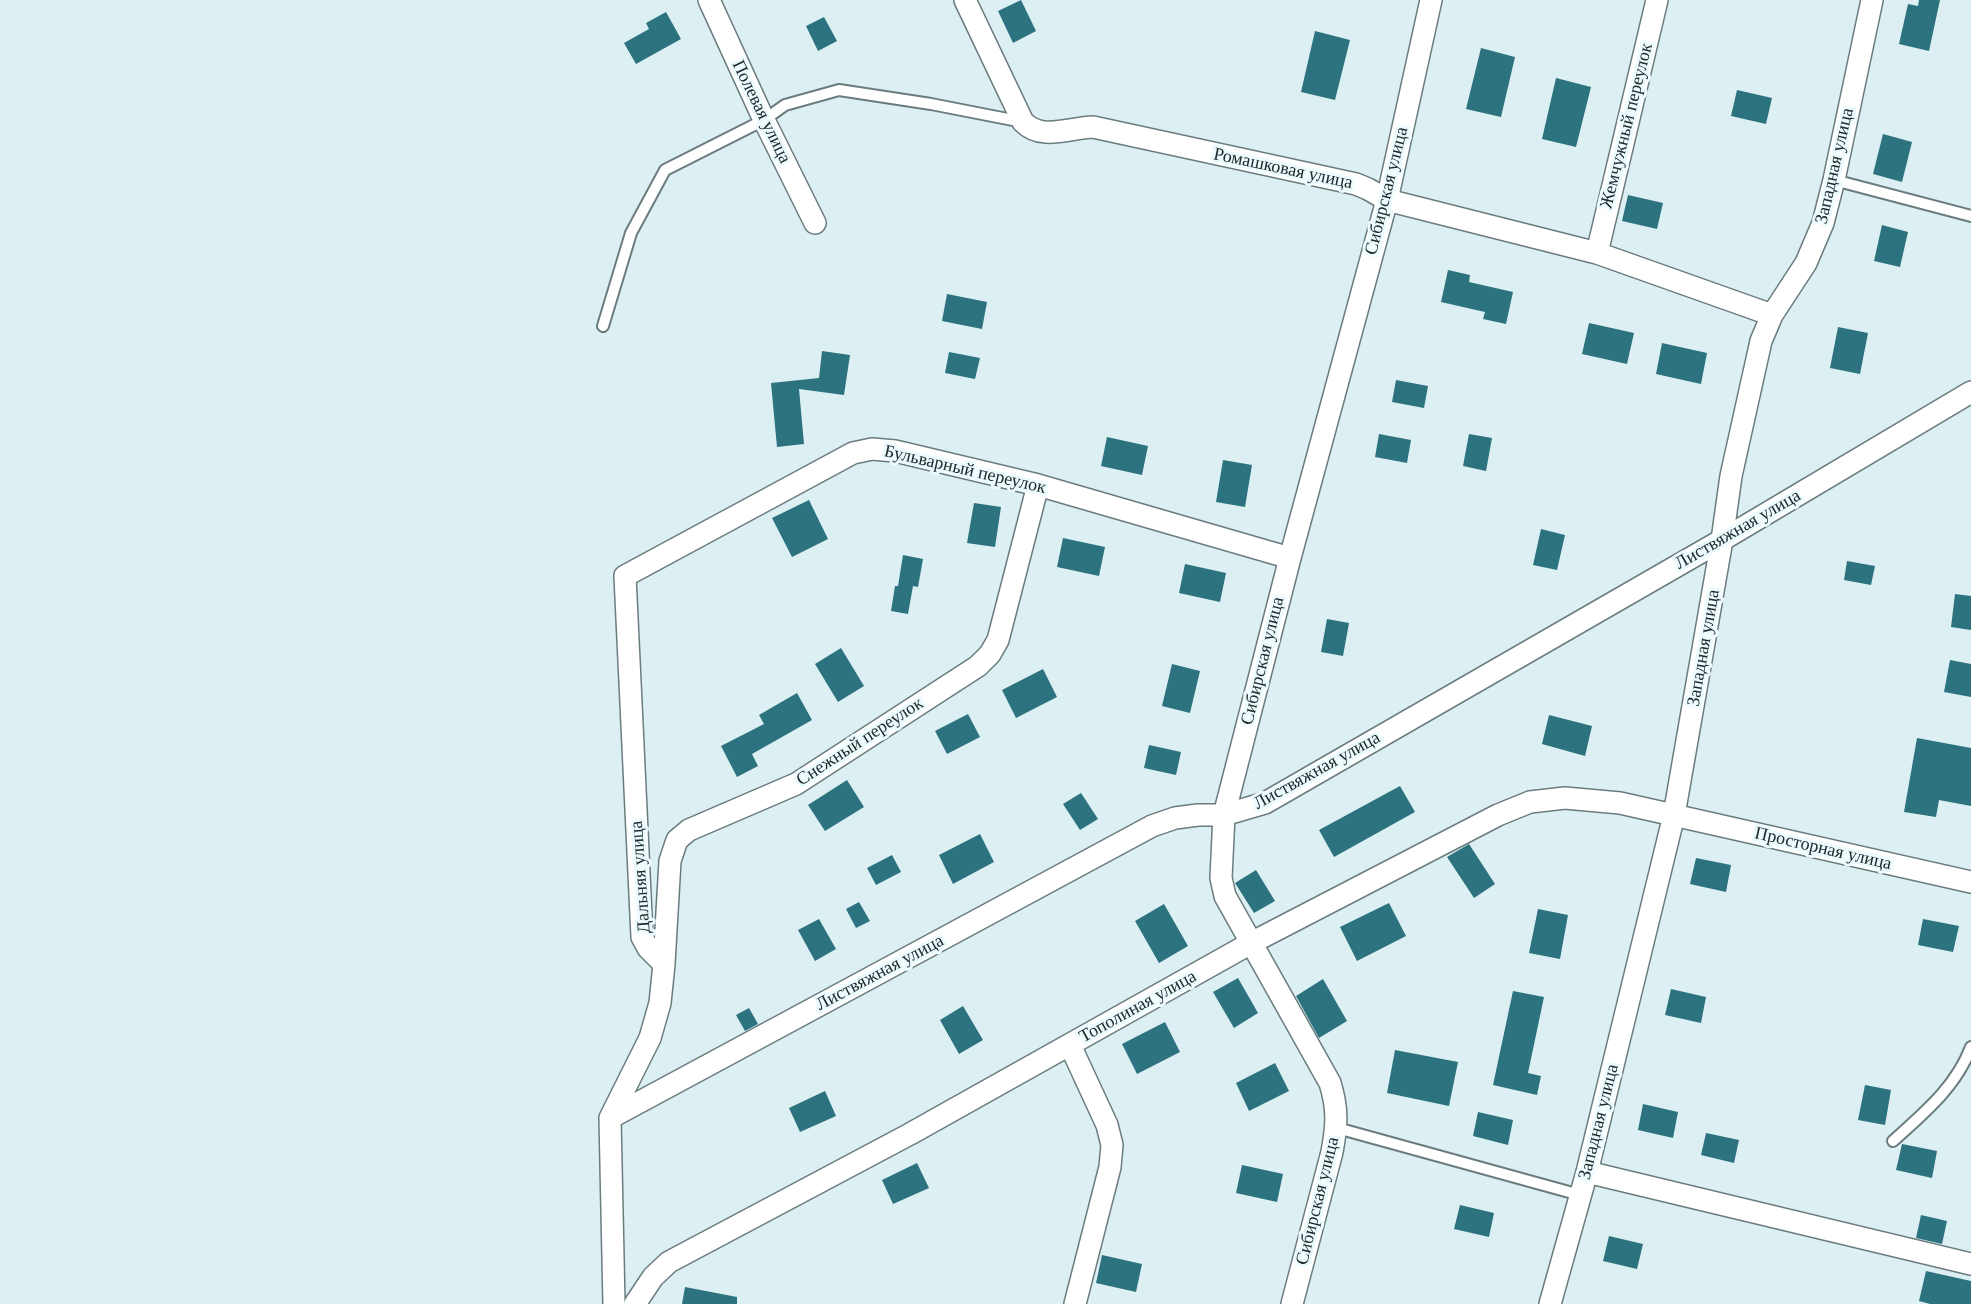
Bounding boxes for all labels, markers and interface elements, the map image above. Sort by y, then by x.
street label: Жемчужный переулок [1596,41,1658,211]
street label: Полевая улица [727,57,795,167]
street label: Западная улица [1811,106,1859,226]
street label: Сибирская улица [1361,125,1413,257]
street label: Ромашковая улица [1211,144,1355,194]
street label: Бульварный переулок [882,441,1048,499]
street label: Листвяжная улица [1671,485,1805,575]
street label: Западная улица [1683,588,1725,708]
street label: Сибирская улица [1237,595,1289,727]
street label: Снежный переулок [792,693,928,791]
street label: Листвяжная улица [1250,727,1384,815]
street label: Дальняя улица [626,820,656,934]
street label: Просторная улица [1752,823,1894,875]
street label: Листвяжная улица [812,930,948,1016]
street label: Тополиная улица [1076,966,1200,1048]
street label: Западная улица [1574,1062,1624,1182]
street label: Сибирская улица [1292,1135,1344,1267]

